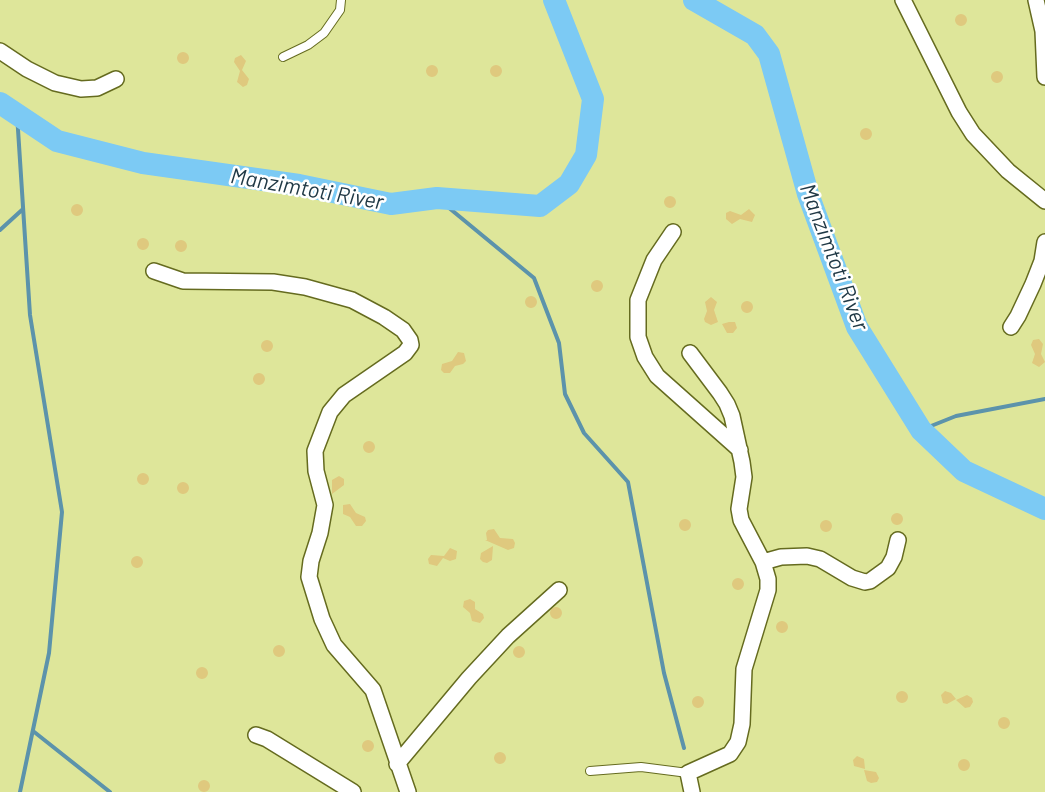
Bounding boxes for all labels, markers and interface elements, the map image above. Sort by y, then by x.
water label: Manzimtoti River [228,163,386,215]
water label: Manzimtoti River [794,180,874,334]

